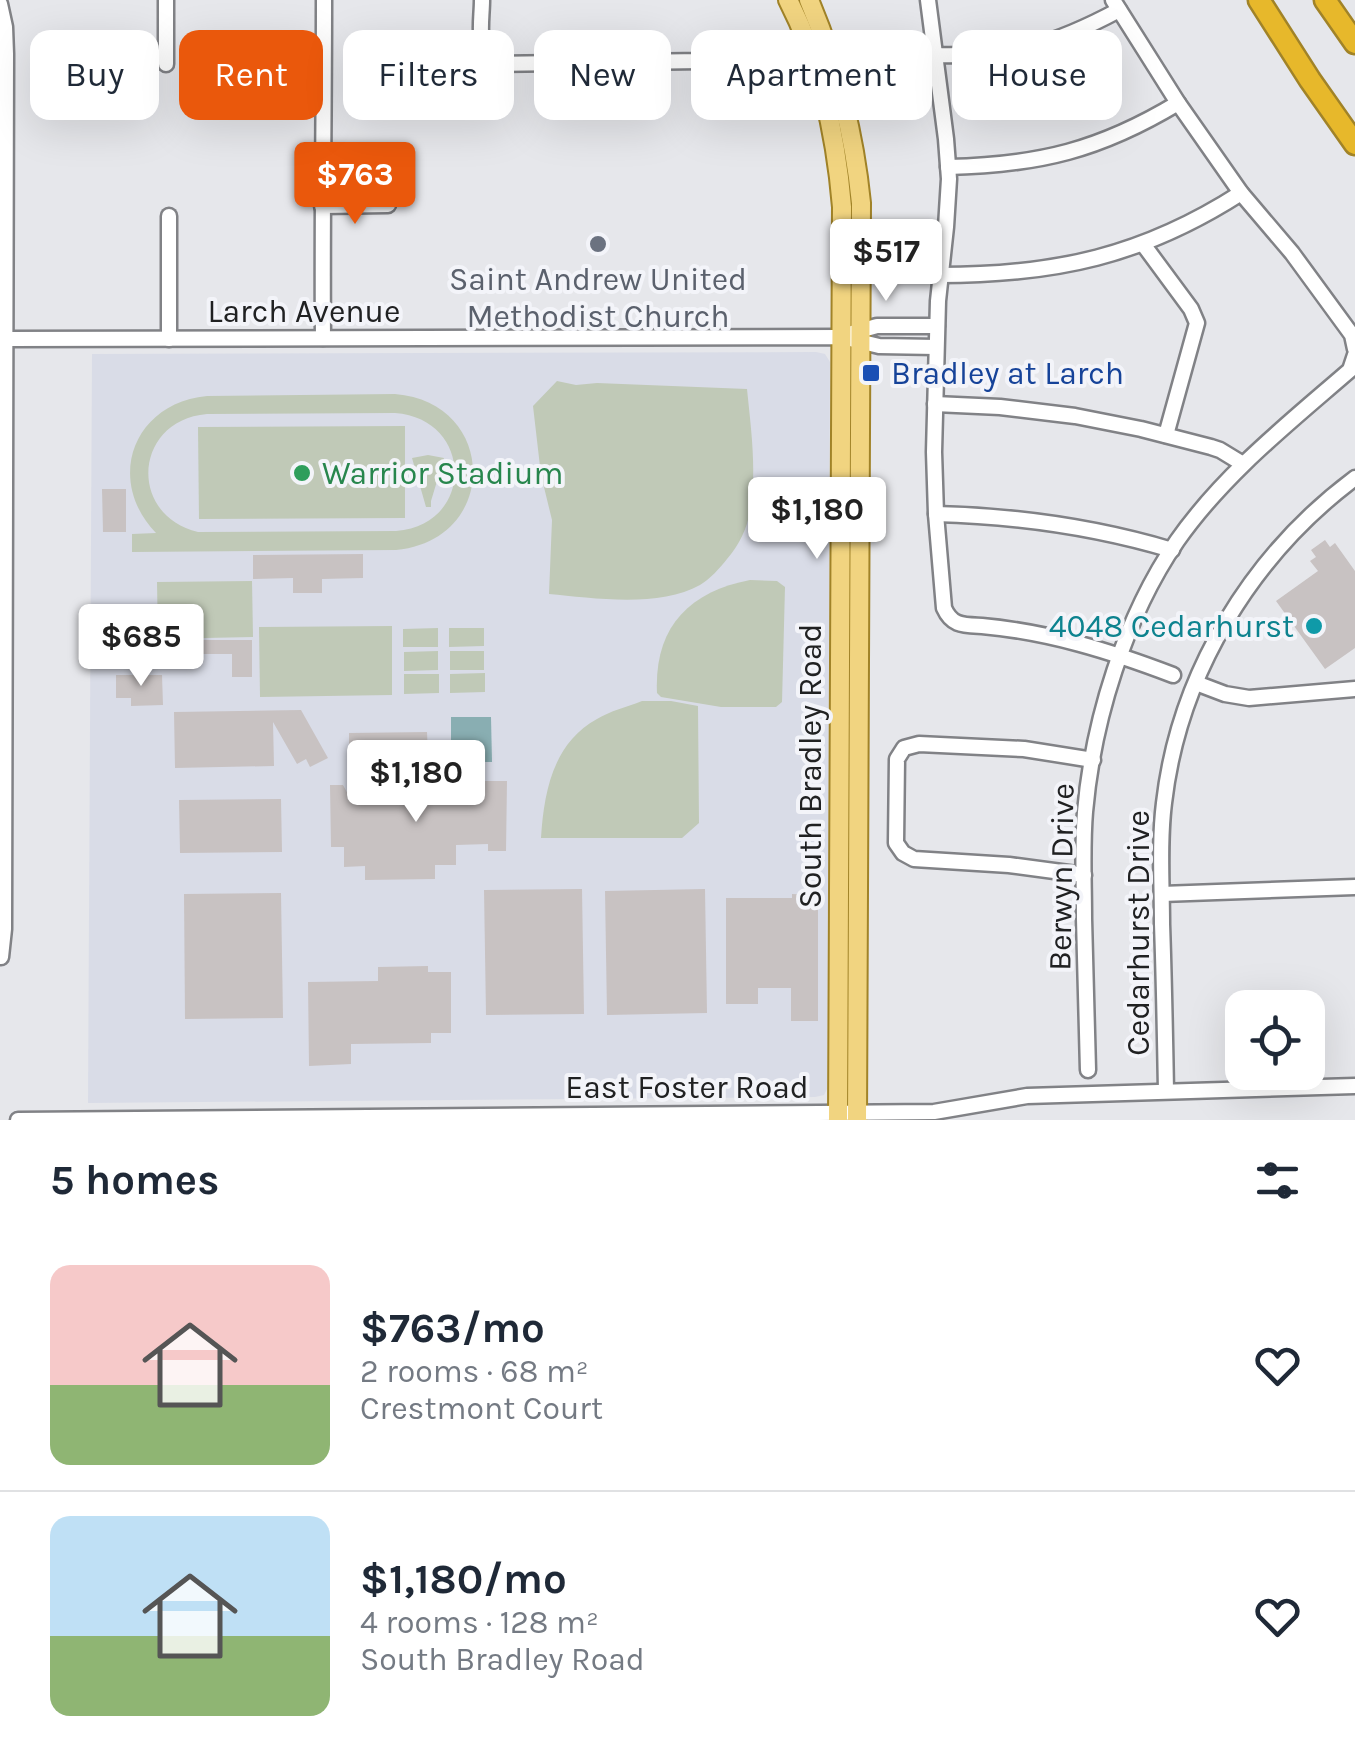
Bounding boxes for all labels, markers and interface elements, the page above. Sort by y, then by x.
chip: Buy [30,30,159,120]
chip: Rent [179,30,323,120]
chip: Filters [343,30,514,120]
chip: New [534,30,671,120]
chip: Apartment [691,30,932,120]
chip: House [952,30,1122,120]
pin: $763 [296,142,414,227]
text: $763 [316,156,394,193]
pin: $517 [827,219,945,304]
marker: Saint Andrew United Methodist Church [587,233,609,255]
text: $517 [852,233,920,270]
place label: Saint Andrew United Methodist Church [449,261,747,335]
street label: Larch Avenue [208,293,400,330]
place label: Bradley at Larch [891,355,1124,392]
marker: Bradley at Larch [860,362,882,384]
place label: Warrior Stadium [322,455,563,492]
marker: Warrior Stadium [291,462,313,484]
pin: $1,180 [736,477,898,562]
text: $1,180 [770,491,864,528]
pin: $685 [82,604,200,689]
place label: 4048 Cedarhurst [1049,608,1294,645]
marker: 4048 Cedarhurst [1303,615,1325,637]
text: $685 [101,618,181,655]
street label: South Bradley Road [792,624,829,908]
pin: $1,180 [335,740,497,825]
text: $1,180 [369,754,463,791]
street label: Berwyn Drive [1041,783,1082,971]
street label: Cedarhurst Drive [1120,810,1157,1056]
map controls [1225,990,1325,1090]
button: locate [1225,990,1325,1090]
street label: East Foster Road [565,1069,809,1106]
icon: filters [1250,1153,1305,1208]
text: 5 homes [50,1155,219,1205]
text: $763/mo [360,1303,545,1353]
icon: home [130,1305,250,1425]
icon: heart [1250,1338,1305,1393]
text: 2 rooms · 68 m² [360,1353,589,1390]
text: Crestmont Court [360,1390,603,1427]
text: $1,180/mo [360,1554,567,1604]
icon: home [130,1556,250,1676]
icon: heart [1250,1589,1305,1644]
text: 4 rooms · 128 m² [360,1604,599,1641]
text: South Bradley Road [360,1641,645,1678]

